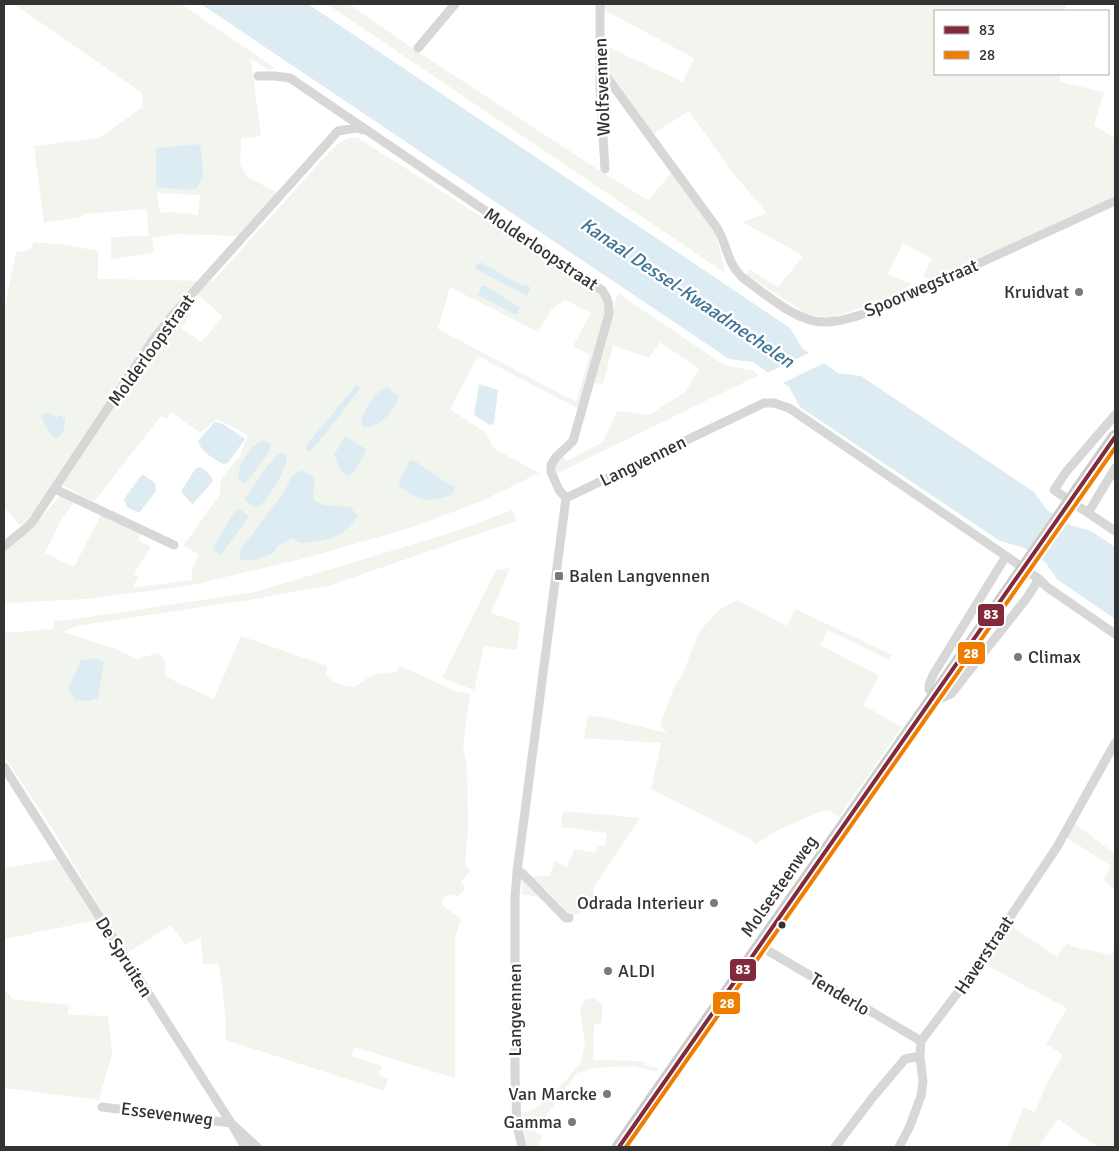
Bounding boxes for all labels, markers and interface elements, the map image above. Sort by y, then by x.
legend [934,10,1109,75]
text: 83 [979,21,995,39]
street label: Wolfsvennen [589,37,615,137]
text: 28 [979,46,995,64]
street label: Molderloopstraat [480,203,602,295]
water label: Kanaal Dessel-Kwaadmechelen [576,212,799,374]
street label: Spoorwegstraat [861,254,981,322]
place label: Kruidvat [1004,281,1069,303]
marker: Kruidvat [1073,286,1085,298]
street label: Molderloopstraat [103,290,199,410]
street label: Langvennen [596,431,690,491]
place label: Balen Langvennen [569,565,710,587]
marker: Balen Langvennen [553,570,565,582]
line badge: 83 [977,603,1005,627]
text: 83 [983,606,999,623]
line badge: 28 [957,641,986,665]
text: 28 [963,645,979,662]
place label: Climax [1028,646,1081,668]
marker: Climax [1012,651,1024,663]
street label: Molsesteenweg [736,831,822,941]
place label: Odrada Interieur [577,892,704,914]
marker: Odrada Interieur [708,897,720,909]
street label: Haverstraat [950,912,1018,998]
street label: De Spruiten [91,913,157,1001]
unlabelled marker [777,920,787,930]
line badge: 83 [729,958,757,982]
place label: ALDI [618,960,655,982]
text: 83 [735,961,751,978]
street label: Langvennen [504,963,526,1057]
marker: ALDI [602,965,614,977]
street label: Tenderlo [806,968,874,1020]
line badge: 28 [712,991,741,1015]
text: 28 [719,995,735,1012]
place label: Van Marcke [508,1083,597,1105]
marker: Van Marcke [601,1088,613,1100]
street label: Essevenweg [120,1097,214,1131]
place label: Gamma [503,1111,562,1133]
marker: Gamma [566,1116,578,1128]

